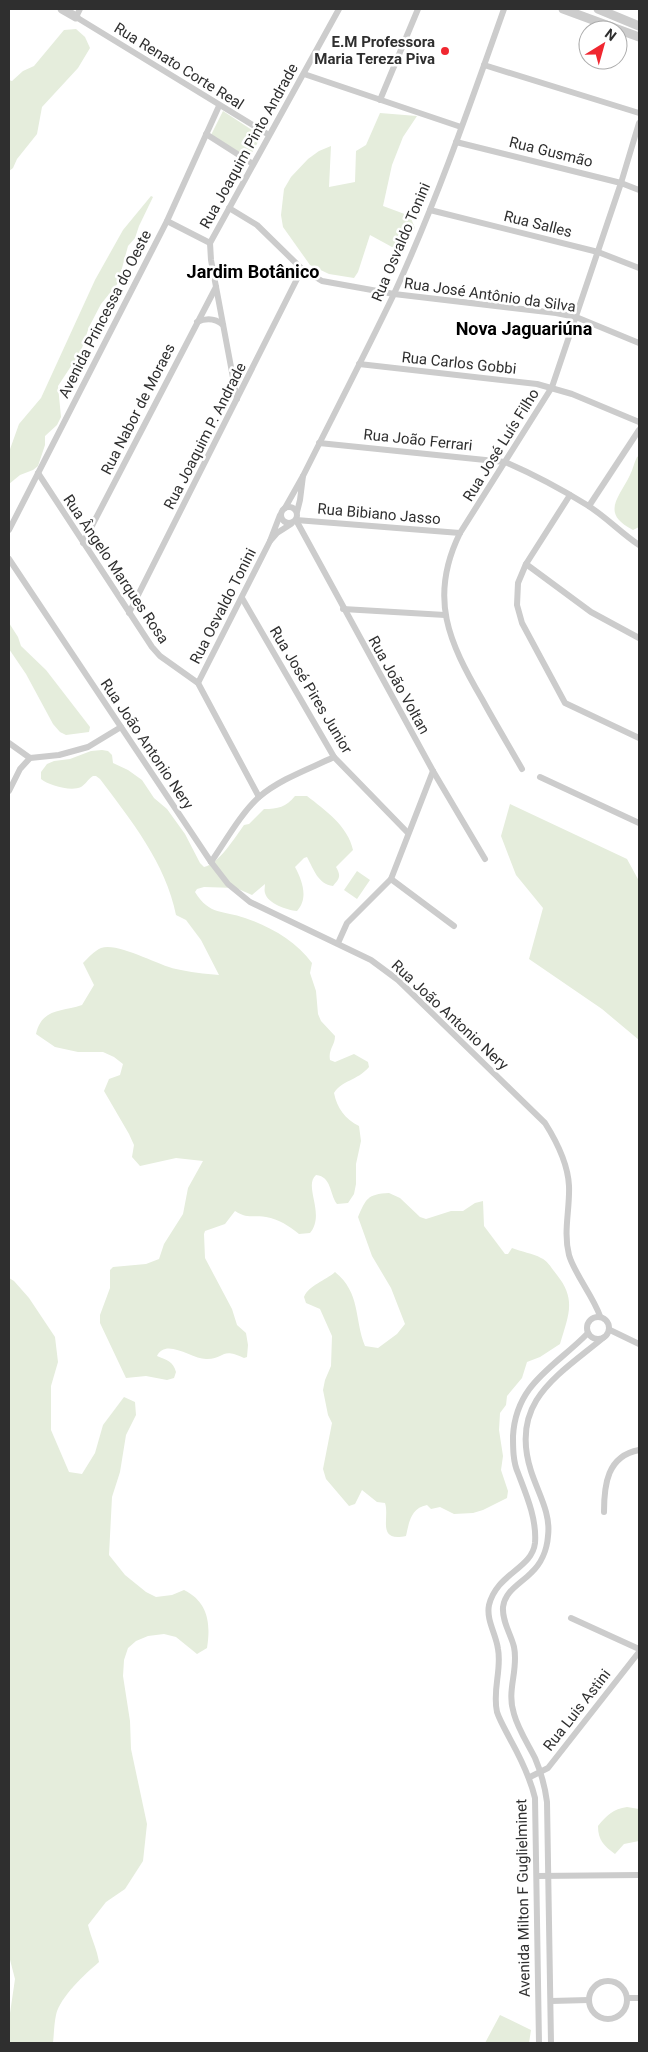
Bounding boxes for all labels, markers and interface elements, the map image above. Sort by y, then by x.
street label: Rua Renato Corte Real [111,19,247,113]
north arrow [578,20,628,70]
text: N [602,25,620,44]
place label: E.M Professora Maria Tereza Piva [314,33,435,68]
marker: E.M Professora Maria Tereza Piva [439,45,451,57]
street label: Rua Joaquim Pinto Andrade [196,60,302,232]
street label: Rua Gusmão [507,133,595,171]
street label: Rua Osvaldo Tonini [368,180,434,304]
street label: Rua Salles [502,207,574,241]
street label: Avenida Princessa do Oeste [55,227,155,401]
district label: Jardim Botânico [187,261,319,282]
street label: Rua José Antônio da Silva [403,274,577,316]
district label: Nova Jaguariúna [456,318,593,339]
street label: Rua Nabor de Moraes [97,341,179,477]
street label: Rua Carlos Gobbi [401,348,517,378]
street label: Rua Joaquim P. Andrade [160,360,250,512]
street label: Rua José Luís Filho [459,385,543,505]
street label: Rua João Ferrari [363,425,473,455]
street label: Rua Ângelo Marques Rosa [59,491,173,647]
street label: Rua Bibiano Jasso [317,500,441,528]
street label: Rua Osvaldo Tonini [186,545,260,667]
street label: Rua José Pires Junior [266,623,356,757]
street label: Rua João Voltan [365,633,433,737]
street label: Rua João Antonio Nery [97,675,197,813]
street label: Rua João Antonio Nery [388,956,512,1074]
street label: Rua Luis Astini [540,1666,614,1754]
street label: Avenida Milton F Guglielminet [512,1799,534,1997]

